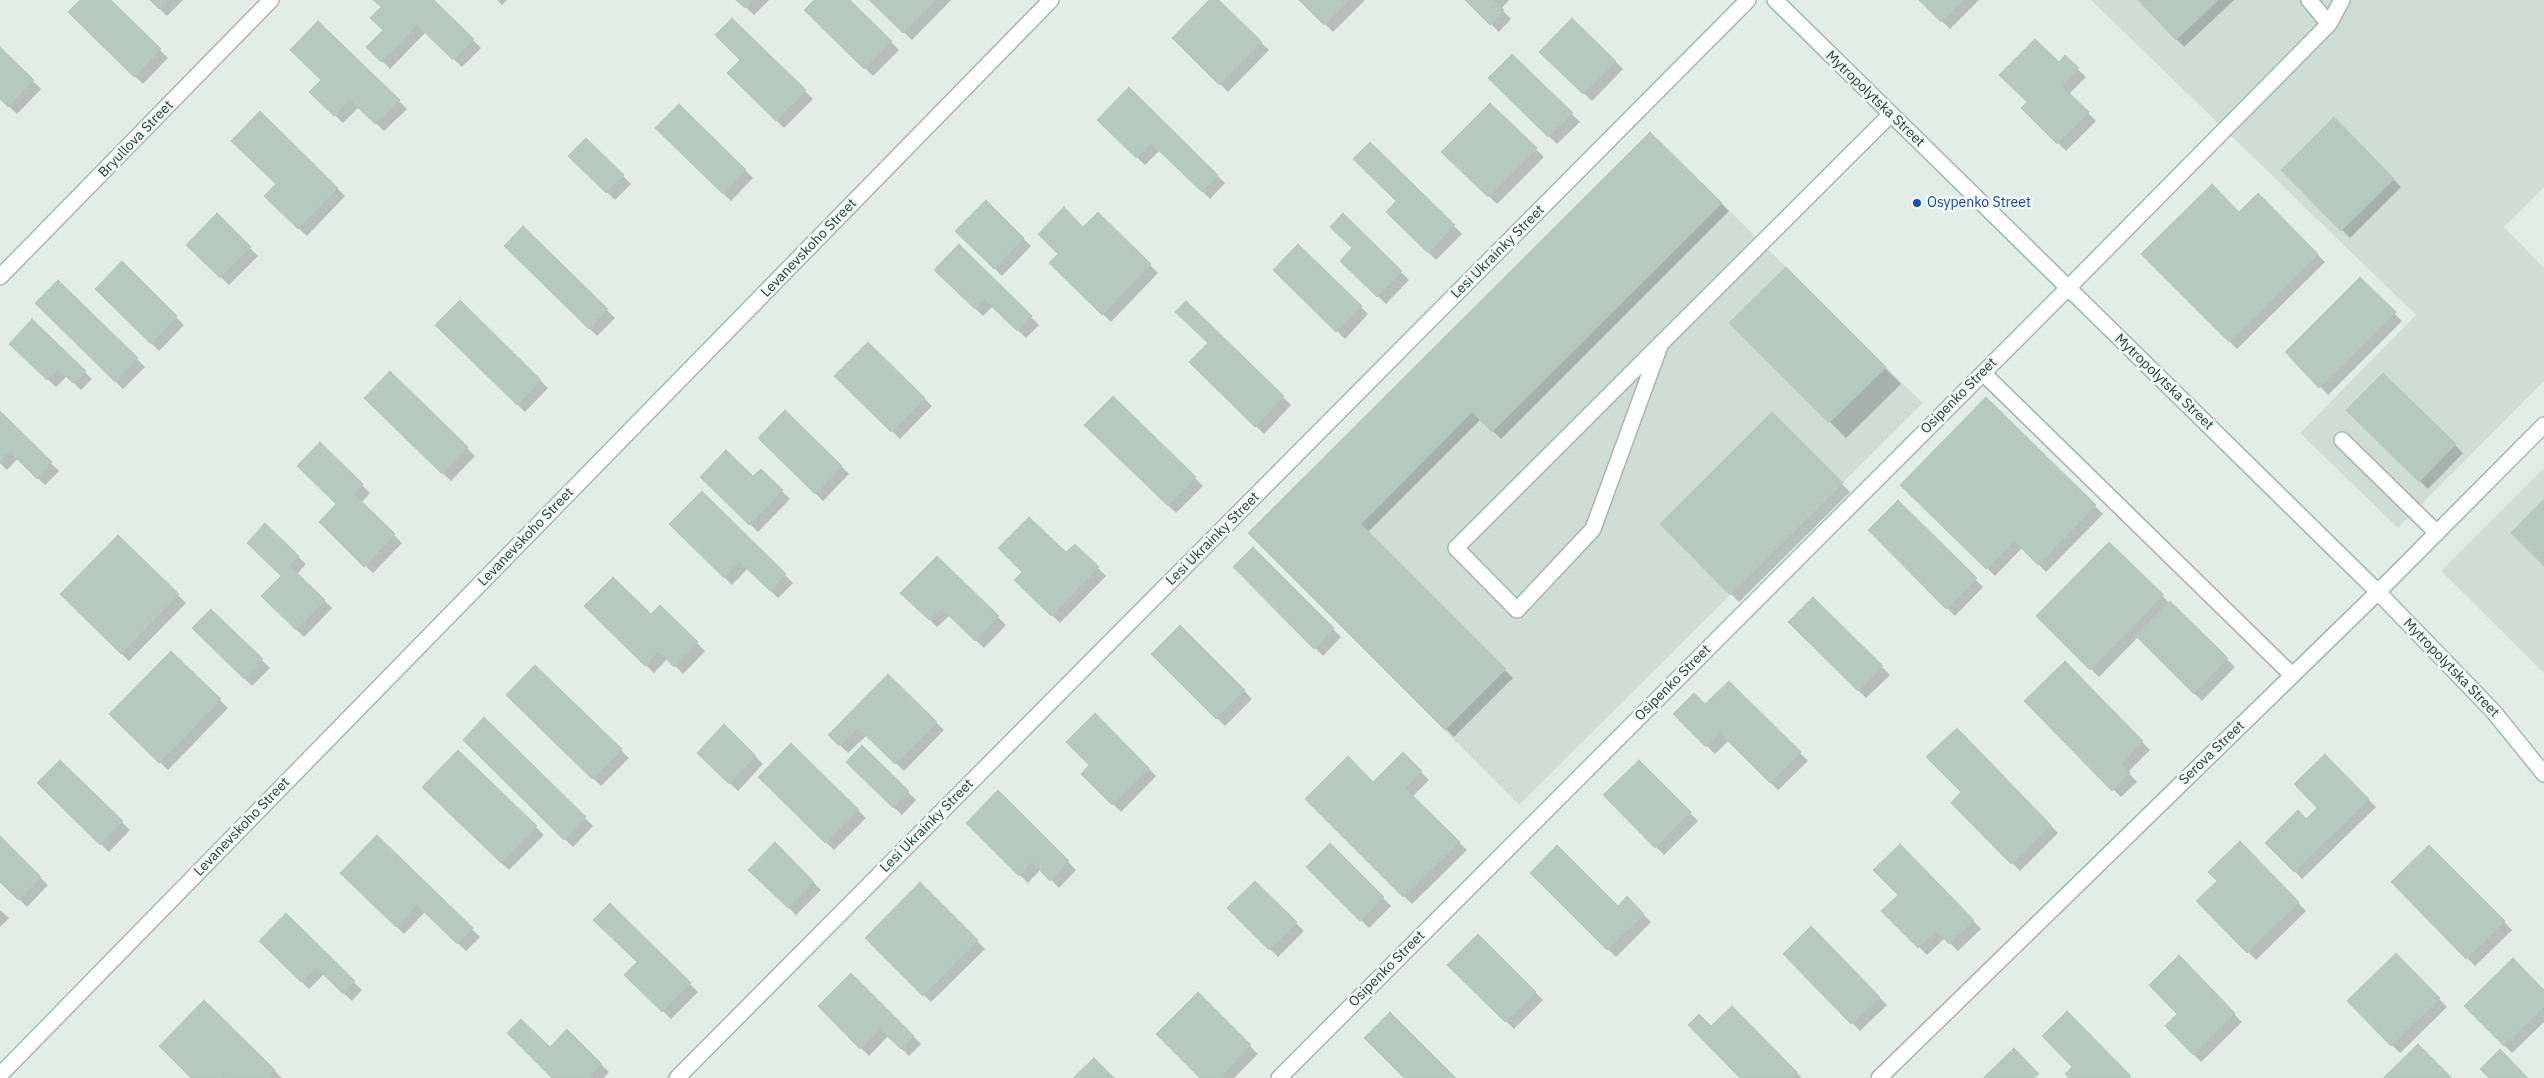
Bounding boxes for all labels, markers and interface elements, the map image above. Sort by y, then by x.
street label: Mytropolytska Street [1822,47,1928,151]
street label: Bryullova Street [95,97,177,181]
street label: Levanevskoho Street [758,195,860,301]
place label: Osypenko Street [1927,195,2031,211]
marker: Osypenko Street [1911,197,1923,209]
street label: Lesi Ukrainky Street [1448,202,1548,302]
street label: Mytropolytska Street [2111,330,2217,434]
street label: Osipenko Street [1917,354,2001,438]
street label: Levanevskoho Street [475,484,577,590]
street label: Lesi Ukrainky Street [1163,489,1263,589]
street label: Mytropolytska Street [2399,615,2503,721]
street label: Osipenko Street [1631,641,1715,725]
street label: Serova Street [2176,718,2248,788]
street label: Levanevskoho Street [191,774,293,880]
street label: Lesi Ukrainky Street [877,776,977,876]
street label: Osipenko Street [1345,927,1429,1011]

